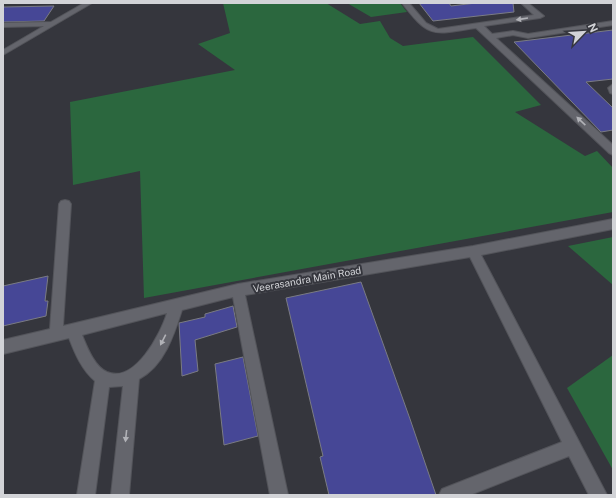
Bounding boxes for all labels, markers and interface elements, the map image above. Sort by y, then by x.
north arrow [564,12,604,52]
one-way arrow [516,16,528,22]
text: N [586,21,600,34]
one-way arrow [576,116,586,126]
street label: Veerasandra Main Road [252,264,362,294]
one-way arrow [160,335,167,346]
one-way arrow [123,430,130,442]

